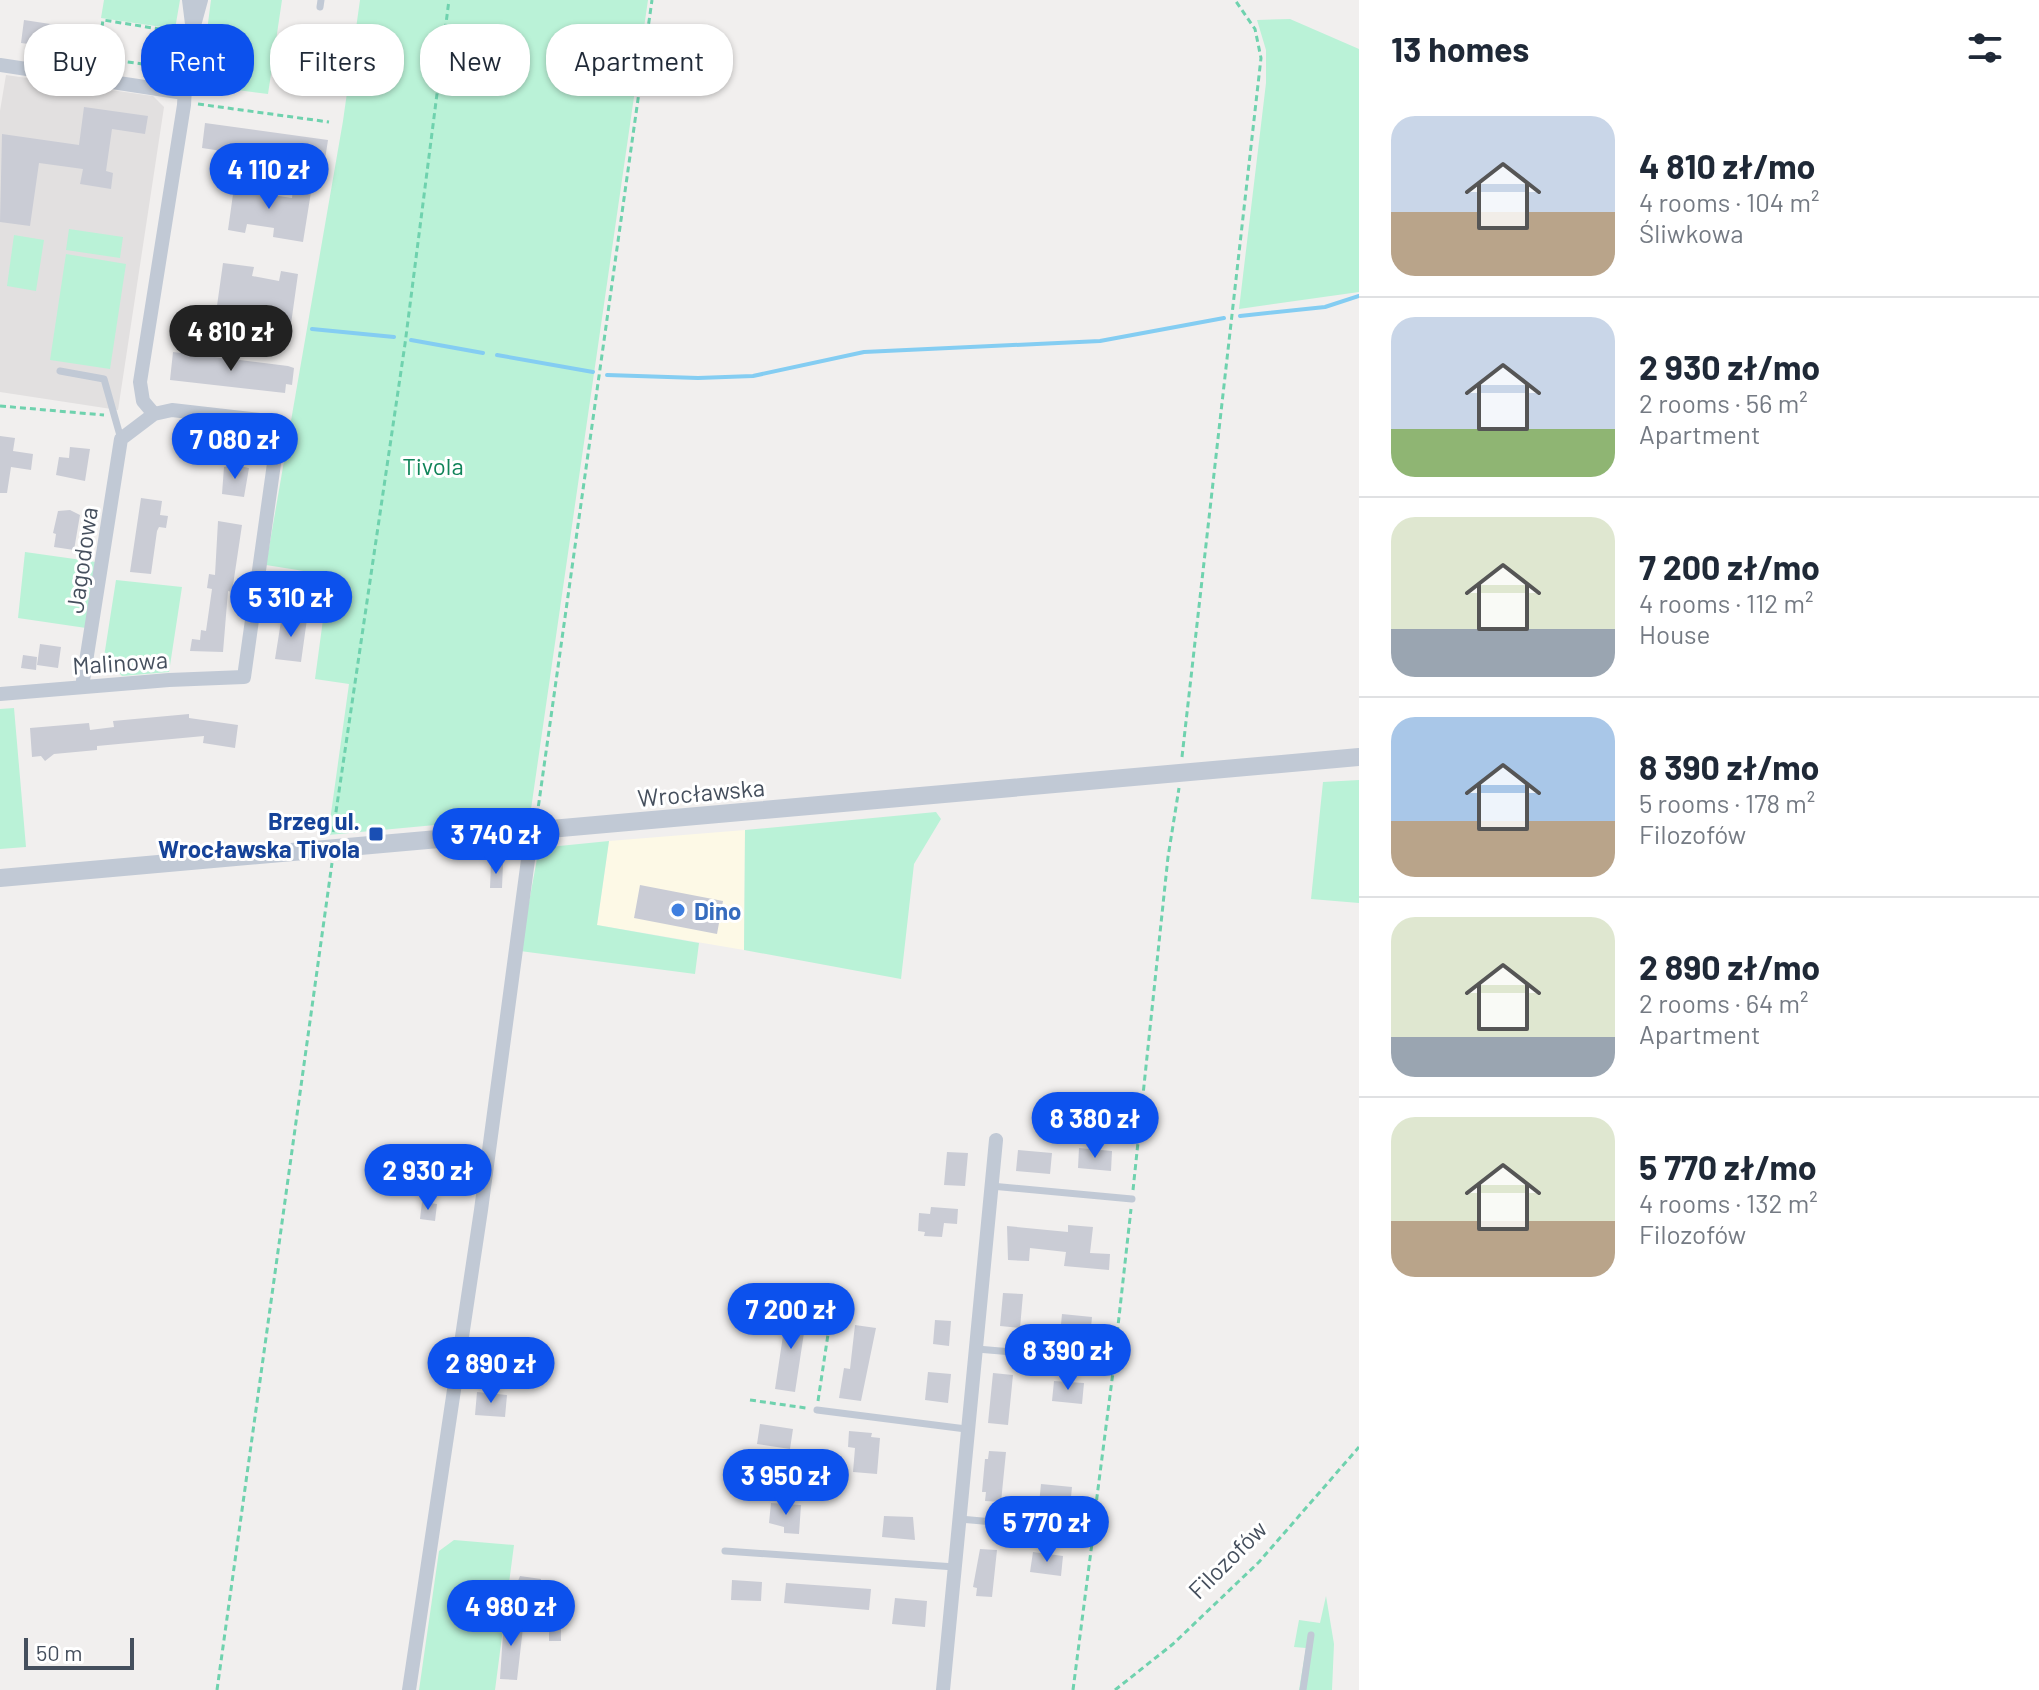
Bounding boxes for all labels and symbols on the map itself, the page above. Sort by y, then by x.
pin: 4 110 zł [186,143,352,211]
pin: 4 810 zł [148,305,314,373]
pin: 7 080 zł [152,413,318,481]
park label: Tivola [402,451,464,480]
street label: Jagodowa [59,505,103,615]
pin: 5 310 zł [208,571,374,639]
street label: Malinowa [71,644,169,680]
street label: Wrocławska [636,772,766,812]
place label: Brzeg ul. Wrocławska Tivola [158,806,360,863]
pin: 3 740 zł [413,808,579,876]
marker: Brzeg ul. Wrocławska Tivola [367,825,385,843]
place label: Dino [694,896,741,925]
marker: Dino [669,901,687,919]
pin: 8 380 zł [1012,1092,1178,1160]
pin: 2 930 zł [345,1144,511,1212]
pin: 7 200 zł [708,1283,874,1351]
pin: 8 390 zł [985,1324,1151,1392]
pin: 2 890 zł [408,1337,574,1405]
pin: 3 950 zł [703,1449,869,1517]
pin: 5 770 zł [964,1496,1130,1564]
street label: Filozofów [1182,1514,1272,1604]
pin: 4 980 zł [428,1580,594,1648]
scale bar [24,1634,134,1670]

